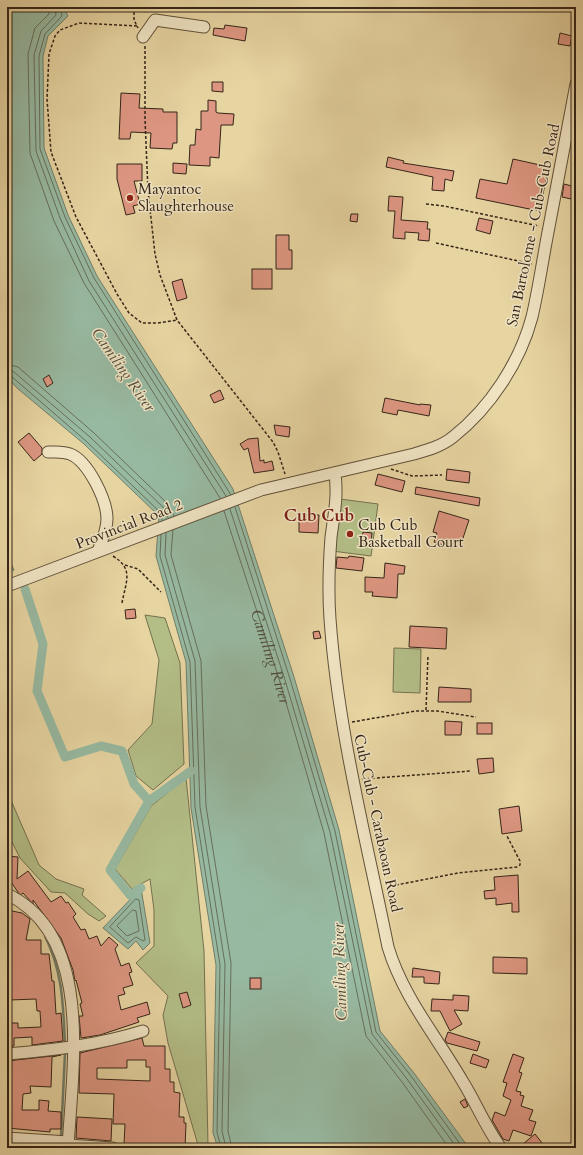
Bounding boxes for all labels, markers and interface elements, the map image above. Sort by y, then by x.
street label: San Bartolome - Cub-Cub Road [502,122,564,328]
place label: Mayantoc Slaughterhouse [138,179,234,216]
marker: Mayantoc Slaughterhouse [125,193,135,203]
water label: Camiling River [86,323,161,417]
street label: Provincial Road 2 [73,494,186,554]
district label: Cub Cub [284,504,354,527]
place label: Cub Cub Basketball Court [358,515,464,552]
marker: Cub Cub Basketball Court [345,529,355,539]
water label: Camiling River [245,607,296,707]
street label: Cub-Cub - Carabaoan Road [349,732,407,914]
water label: Camiling River [327,922,353,1021]

